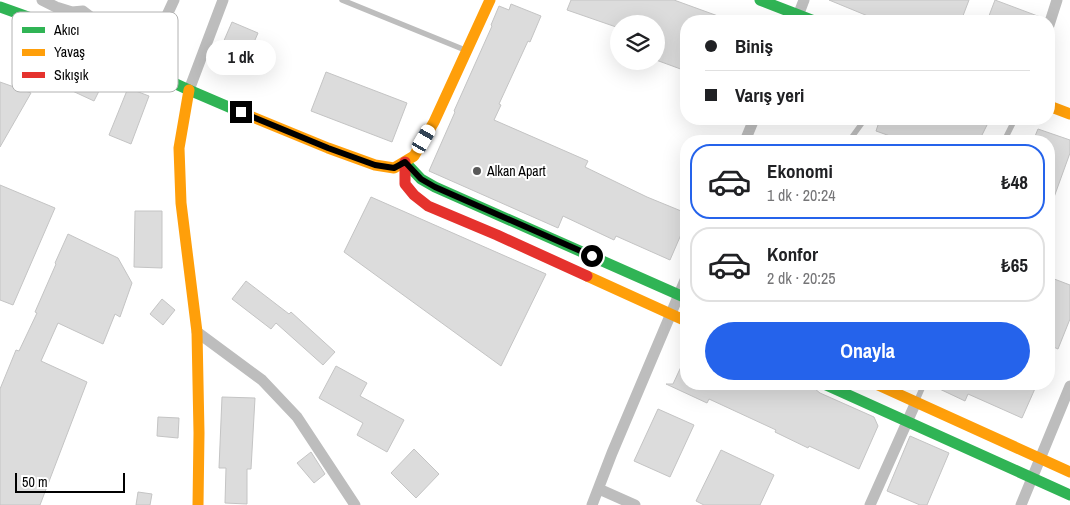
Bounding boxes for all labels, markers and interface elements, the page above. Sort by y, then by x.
legend [12,12,178,92]
map controls [610,15,665,70]
button: layers [610,15,665,70]
text: Akıcı [53,21,80,39]
text: Biniş [735,33,773,59]
callout: 1 dk [206,39,276,74]
text: Yavaş [54,43,85,61]
text: 1 dk [228,46,254,68]
text: Sıkışık [54,66,89,84]
text: Varış yeri [735,82,804,108]
route end [230,101,252,123]
car [410,122,437,156]
text: Ekonomi [767,158,833,184]
icon: car [707,159,752,204]
place label: Alkan Apart [486,162,546,180]
marker: Alkan Apart [471,165,483,177]
text: ₺48 [1001,169,1028,195]
text: 1 dk · 20:24 [767,184,836,206]
text: Konfor [767,241,818,267]
icon: car [707,242,752,287]
route start [581,245,603,267]
text: ₺65 [1001,252,1028,278]
text: 2 dk · 20:25 [767,267,836,289]
button: Onayla [705,322,1030,380]
scale bar [15,470,125,493]
text: 50 m [22,473,48,491]

